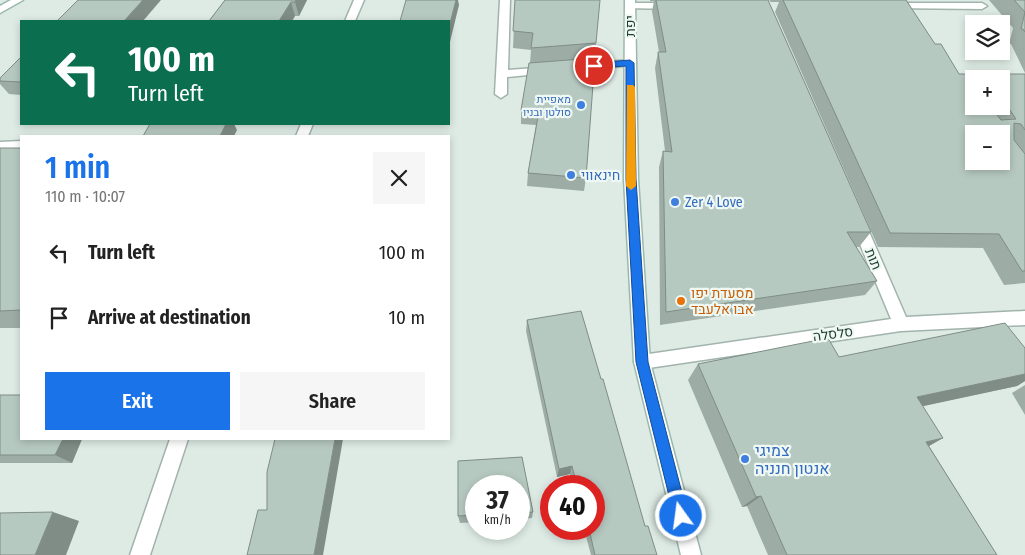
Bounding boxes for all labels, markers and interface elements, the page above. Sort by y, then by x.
street label: יפת [622,15,639,37]
map controls [965,15,1010,170]
button: layers [965,15,1010,60]
text: 100 m [128,38,215,80]
icon: left [45,40,110,105]
pin [573,45,615,87]
icon: arrive [580,52,608,80]
button: + [965,70,1010,115]
text: Turn left [128,80,204,107]
place label: מאפיית סולטן ובניו [523,93,571,119]
marker: מאפיית סולטן ובניו [575,99,587,111]
button: − [965,125,1010,170]
text: 1 min [45,150,110,186]
button: close [373,152,425,204]
place label: חינאווי [581,167,620,184]
marker: חינאווי [565,169,577,181]
text: 110 m · 10:07 [45,187,125,206]
place label: Zer 4 Love [685,194,743,211]
marker: Zer 4 Love [669,196,681,208]
icon: left [45,239,73,267]
text: Turn left [88,241,155,264]
text: 100 m [379,241,425,264]
street label: תות [861,246,885,272]
place label: מסעדת יפו אבו אלעבד [691,285,754,318]
marker: מסעדת יפו אבו אלעבד [675,295,687,307]
icon: arrive [45,304,73,332]
text: Arrive at destination [88,306,251,329]
text: 10 m [389,306,425,329]
street label: סלסלה [812,323,854,345]
button: Exit [45,372,230,430]
button: Share [240,372,425,430]
place label: צמיגי אנטון חנניה [755,441,830,478]
marker: צמיגי אנטון חנניה [739,453,751,465]
speed limit sign: 40 [540,475,605,540]
text: 37 [486,486,509,516]
position arrow [654,489,706,541]
text: km/h [484,513,511,527]

